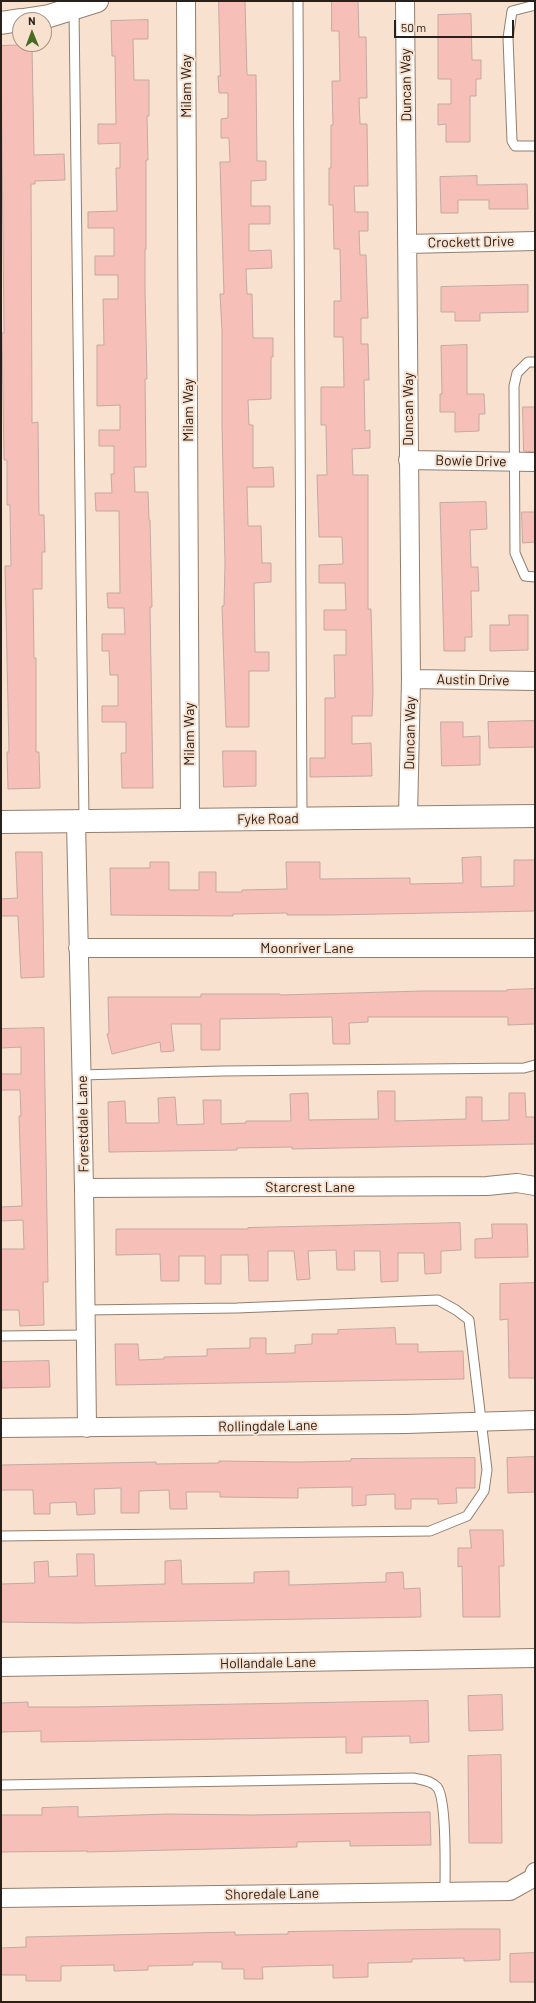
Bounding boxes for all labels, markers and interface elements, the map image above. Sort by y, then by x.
north arrow [12,12,52,52]
scale bar [396,12,516,38]
text: N [28,14,36,27]
text: 50 m [401,20,426,34]
street label: Duncan Way [397,48,415,122]
street label: Milam Way [178,54,194,118]
street label: Crockett Drive [427,233,515,251]
street label: Duncan Way [400,372,416,446]
street label: Milam Way [180,378,196,442]
street label: Bowie Drive [435,452,507,470]
street label: Austin Drive [436,671,510,689]
street label: Duncan Way [401,696,419,770]
street label: Milam Way [181,702,197,766]
street label: Fyke Road [237,810,299,828]
street label: Moonriver Lane [260,940,354,956]
street label: Forestdale Lane [74,1075,92,1173]
street label: Starcrest Lane [265,1179,355,1195]
street label: Rollingdale Lane [218,1417,318,1435]
street label: Hollandale Lane [220,1654,316,1672]
street label: Shoredale Lane [225,1885,319,1903]

